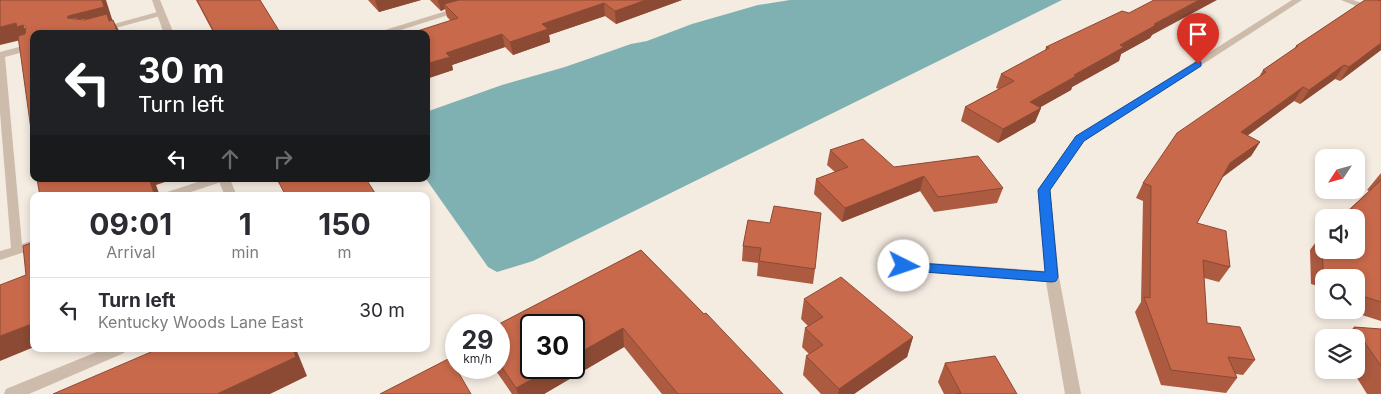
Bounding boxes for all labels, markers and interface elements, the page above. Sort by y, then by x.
pin [1177,13,1219,64]
icon: arrive [1184,20,1212,48]
text: 30 m [138,49,224,91]
icon: left [55,50,120,115]
text: Turn left [138,91,224,117]
icon: left [163,145,191,173]
icon: ahead [216,145,244,173]
icon: right [269,145,297,173]
north arrow [1315,149,1365,199]
map controls [1315,149,1365,379]
text: 09:01 [89,206,172,242]
text: 1 [239,206,252,242]
text: 150 [318,206,371,242]
button: sound [1315,209,1365,259]
position arrow [877,239,929,291]
text: Arrival [106,242,155,262]
text: min [232,242,259,262]
text: m [337,242,351,262]
button: search [1315,269,1365,319]
text: Turn left [98,289,176,312]
icon: left [55,296,83,324]
text: 30 m [359,299,405,322]
text: Kentucky Woods Lane East [98,312,303,332]
speed limit sign: 30 [520,314,585,379]
text: 29 [462,325,493,355]
button: layers [1315,329,1365,379]
text: km/h [463,351,492,366]

